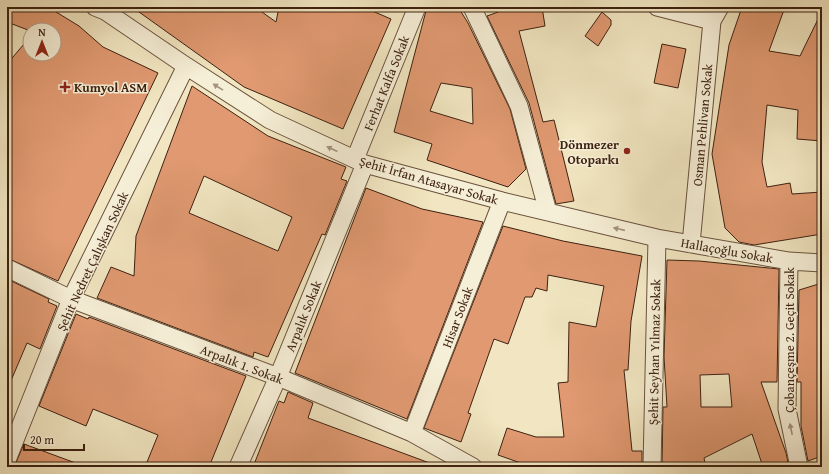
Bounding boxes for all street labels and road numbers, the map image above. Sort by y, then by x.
street label: Ferhat Kalfa Sokak [359,32,414,134]
street label: Osman Pehlivan Sokak [688,63,717,187]
street label: Şehit İrfan Atasayar Sokak [357,152,501,210]
street label: Şehit Nedret Çalışkan Sokak [52,188,133,334]
street label: Hallaçoğlu Sokak [679,233,775,268]
street label: Çobançeşme 2. Geçit Sokak [780,267,799,413]
street label: Arpalık Sokak [281,277,327,355]
street label: Şehit Seyhan Yılmaz Sokak [644,278,665,425]
street label: Hisar Sokak [437,283,478,351]
street label: Arpalık 1. Sokak [197,340,287,389]

